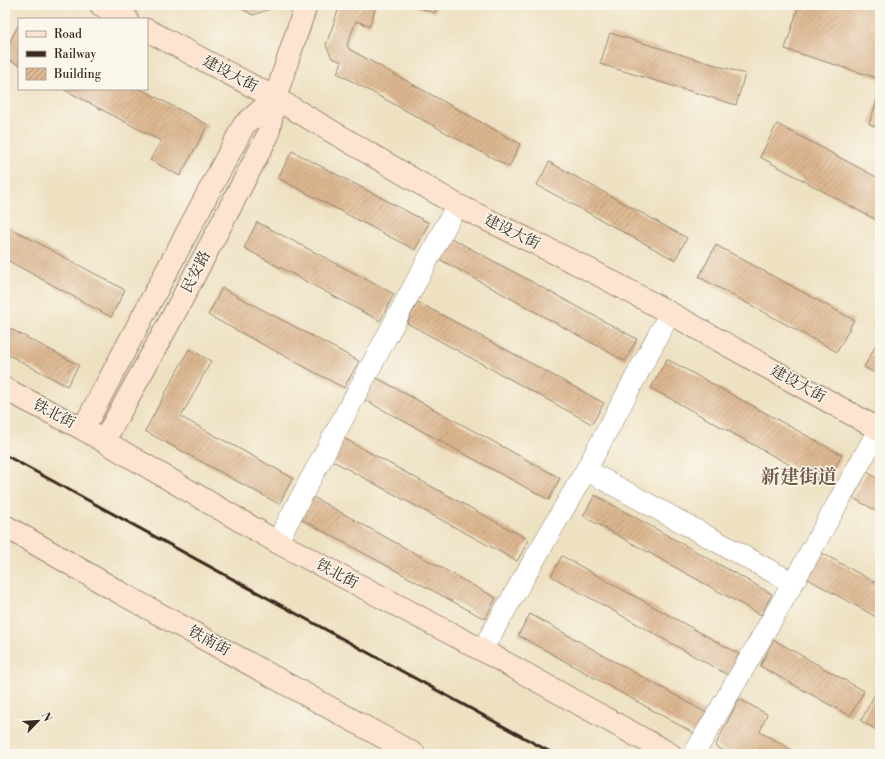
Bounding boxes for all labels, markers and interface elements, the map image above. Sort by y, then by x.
legend [18,18,148,90]
text: Road [54,27,82,42]
text: Railway [54,47,96,62]
street label: 建设大街 [199,52,261,96]
text: Building [53,67,102,82]
street label: 建设大街 [481,210,543,254]
street label: 民安路 [177,248,215,296]
street label: 建设大街 [767,361,829,407]
street label: 铁北街 [30,395,78,433]
district label: 新建街道 [761,465,837,489]
street label: 铁北街 [313,555,361,593]
street label: 铁南街 [185,622,233,660]
north arrow [18,701,58,741]
text: N [38,710,54,724]

